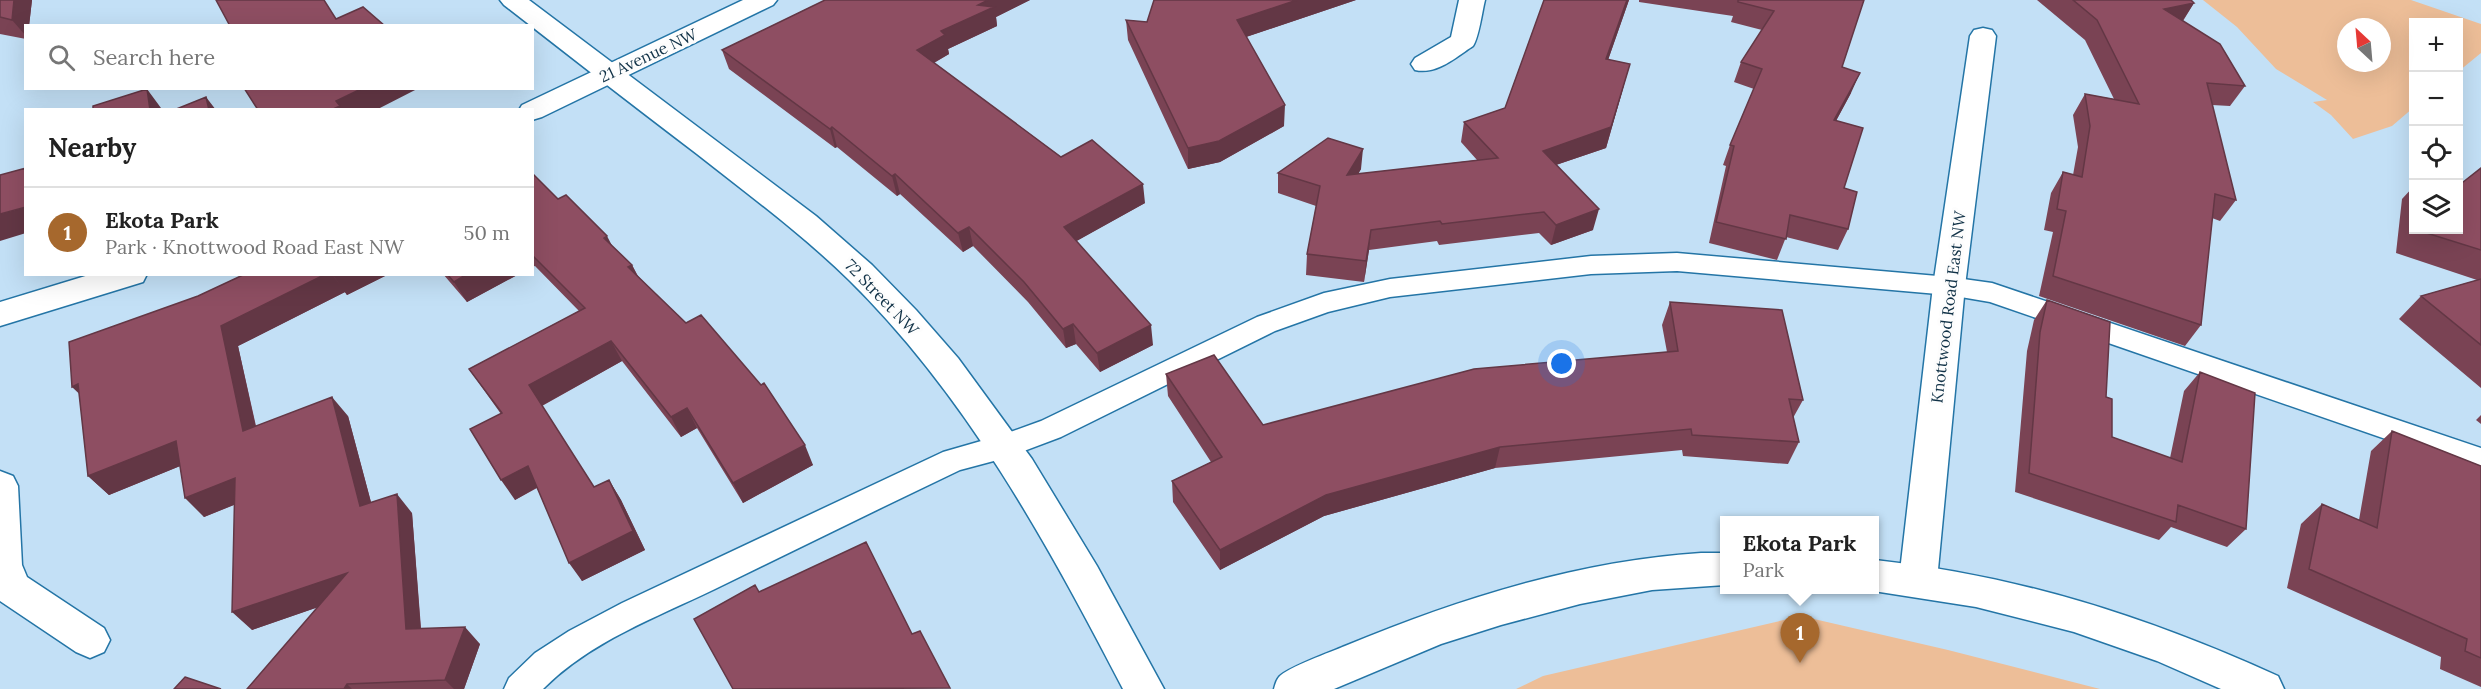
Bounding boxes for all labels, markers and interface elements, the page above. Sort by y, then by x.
north arrow [2337,18,2391,72]
map controls [2409,18,2463,234]
button: + [2409,18,2463,72]
street label: 21 Avenue NW [596,23,701,86]
search box [24,24,534,90]
icon: search [45,41,78,74]
text: Search here [93,43,215,71]
button: − [2409,72,2463,126]
button: locate [2409,126,2463,180]
text: Nearby [48,131,136,164]
button: layers [2409,180,2463,234]
text: Ekota Park [105,206,219,234]
street label: Knottwood Road East NW [1926,209,1970,404]
text: 1 [63,220,72,245]
text: 50 m [464,220,510,245]
text: Park · Knottwood Road East NW [105,234,404,259]
street label: 72 Street NW [841,255,924,340]
your location [1547,349,1576,378]
popup [1720,516,1879,594]
text: Ekota Park [1743,529,1856,557]
text: Park [1743,557,1784,582]
pin: 1 [1780,614,1820,663]

